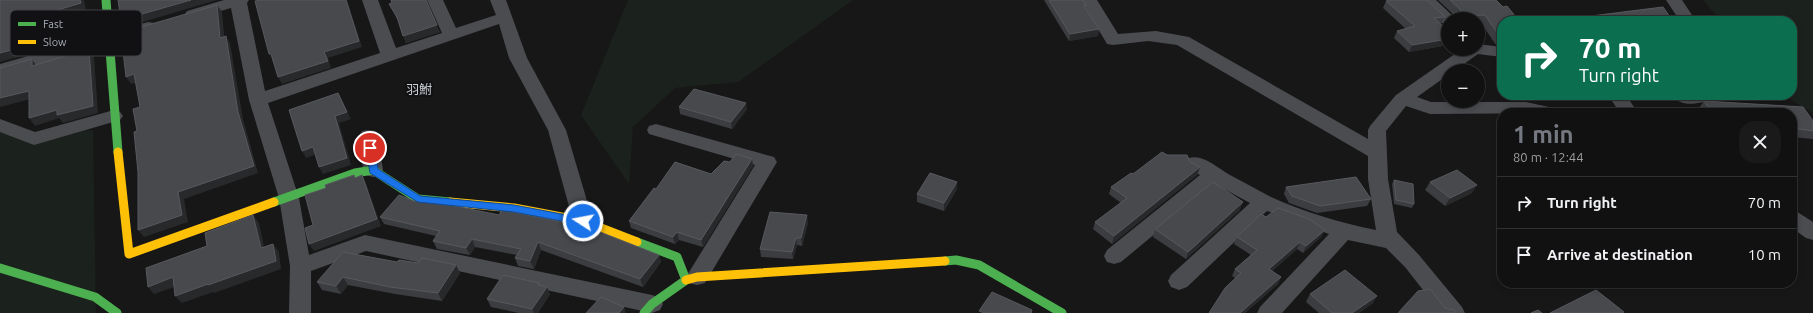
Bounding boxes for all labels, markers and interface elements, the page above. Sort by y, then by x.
legend [10,10,142,56]
map controls [1441,12,1485,108]
button: + [1441,12,1485,56]
text: Fast [43,18,64,30]
icon: right [1513,32,1565,84]
text: 70 m [1579,32,1641,63]
text: Slow [43,36,67,48]
button: − [1441,64,1485,108]
text: Turn right [1579,65,1659,85]
district label: 羽鮒 [406,82,432,96]
text: 1 min [1513,121,1574,148]
button: close [1739,121,1781,163]
pin [353,131,387,165]
icon: arrive [359,137,381,159]
text: 80 m · 12:44 [1513,150,1584,164]
icon: right [1513,192,1535,214]
text: Turn right [1547,194,1617,211]
text: 70 m [1748,194,1781,211]
position arrow [562,200,604,242]
icon: arrive [1513,244,1535,266]
text: Arrive at destination [1547,246,1693,263]
text: 10 m [1748,246,1781,263]

